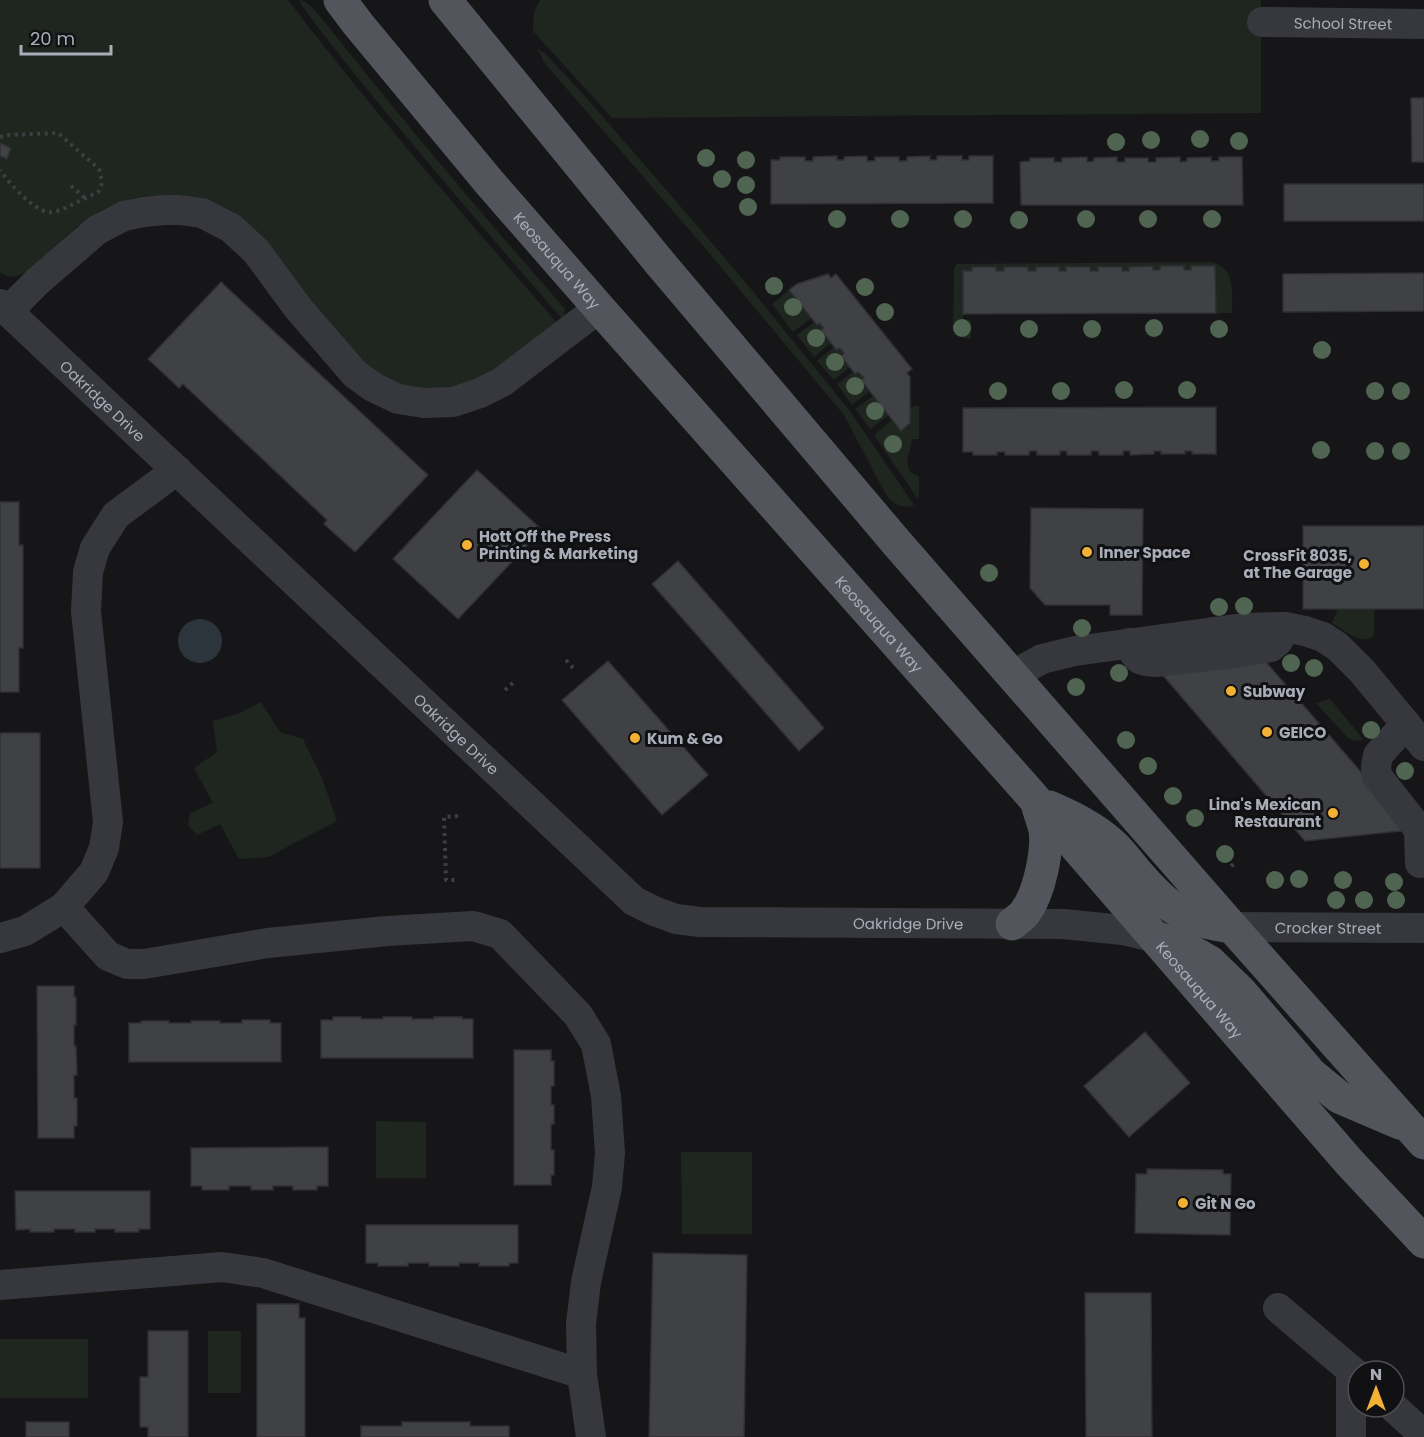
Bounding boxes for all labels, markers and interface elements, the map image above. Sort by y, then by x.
street label: School Street [1294,12,1392,34]
scale bar [21,18,111,56]
text: 20 m [30,26,75,51]
street label: Keosauqua Way [509,207,606,314]
street label: Oakridge Drive [55,355,150,446]
place label: Hott Off the Press Printing & Marketing [479,526,638,564]
marker: Hott Off the Press Printing & Marketing [460,538,474,552]
place label: Inner Space [1099,542,1190,563]
marker: Inner Space [1080,545,1094,559]
place label: CrossFit 8035, at The Garage [1243,545,1352,583]
marker: CrossFit 8035, at The Garage [1357,557,1371,571]
street label: Keosauqua Way [831,571,928,677]
place label: Subway [1243,681,1306,702]
marker: Subway [1224,684,1238,698]
street label: Oakridge Drive [409,688,504,779]
place label: GEICO [1279,722,1326,743]
marker: GEICO [1260,725,1274,739]
place label: Kum & Go [647,728,723,749]
marker: Kum & Go [628,731,642,745]
place label: Lina's Mexican Restaurant [1209,794,1321,832]
marker: Lina's Mexican Restaurant [1326,806,1340,820]
street label: Oakridge Drive [853,912,963,934]
street label: Crocker Street [1275,917,1381,938]
street label: Keosauqua Way [1152,936,1248,1043]
place label: Git N Go [1195,1193,1256,1214]
marker: Git N Go [1176,1196,1190,1210]
north arrow [1346,1359,1406,1419]
text: N [1370,1363,1382,1386]

